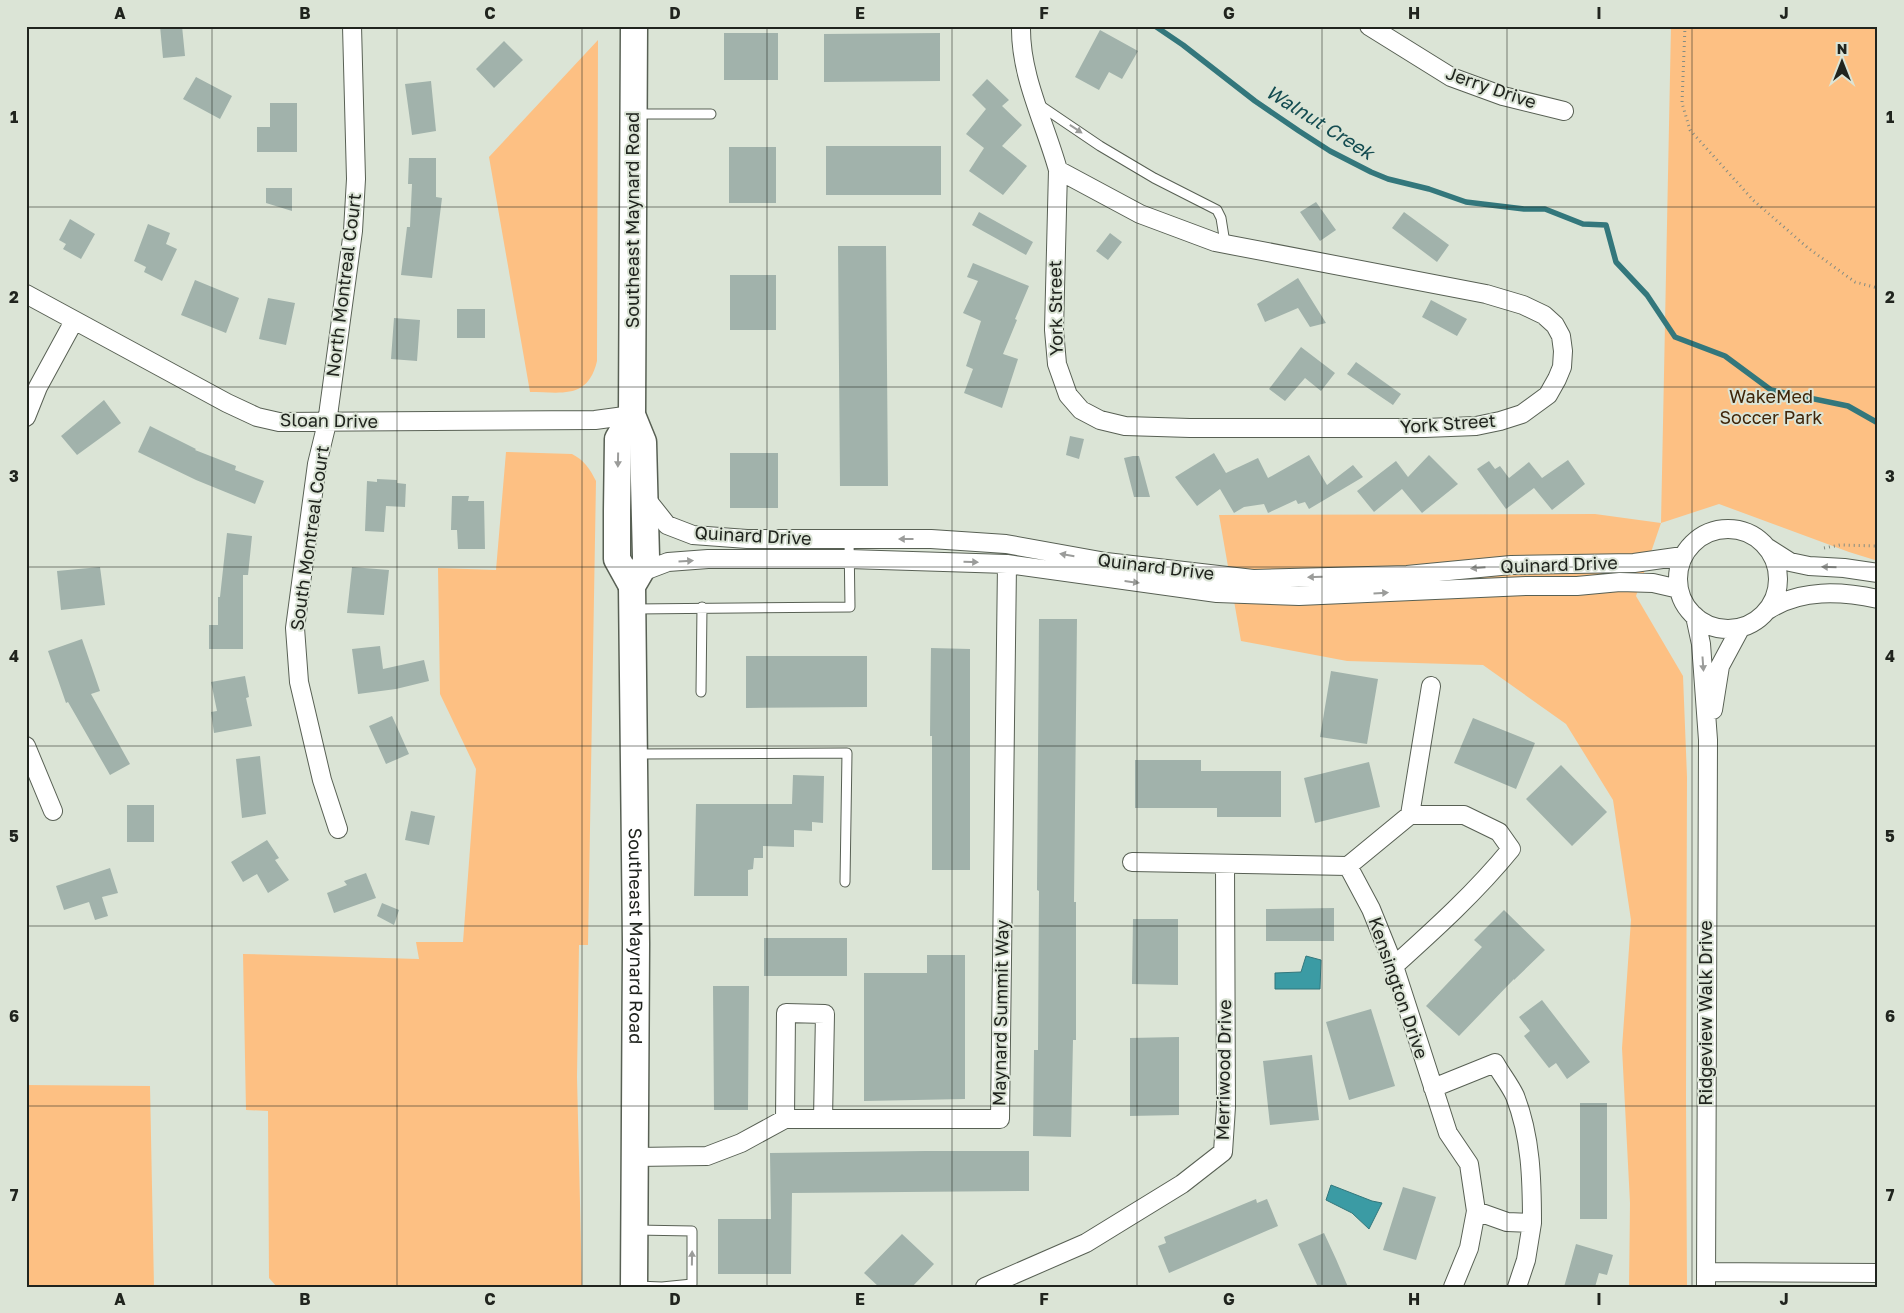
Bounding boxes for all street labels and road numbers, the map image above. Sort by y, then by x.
street label: Jerry Drive [1443,61,1539,113]
street label: Southeast Maynard Road [621,112,643,328]
street label: North Montreal Court [321,192,365,378]
street label: York Street [1043,260,1067,356]
street label: Sloan Drive [280,408,378,432]
street label: York Street [1399,409,1497,437]
street label: South Montreal Court [285,444,333,632]
street label: Quinard Drive [694,521,812,549]
street label: Quinard Drive [1097,548,1216,584]
street label: Quinard Drive [1500,551,1618,577]
street label: Southeast Maynard Road [625,828,648,1044]
street label: Kensington Drive [1364,914,1433,1061]
street label: Maynard Summit Way [987,920,1013,1106]
street label: Ridgeview Walk Drive [1694,920,1716,1106]
street label: Merriwood Drive [1211,999,1235,1141]

